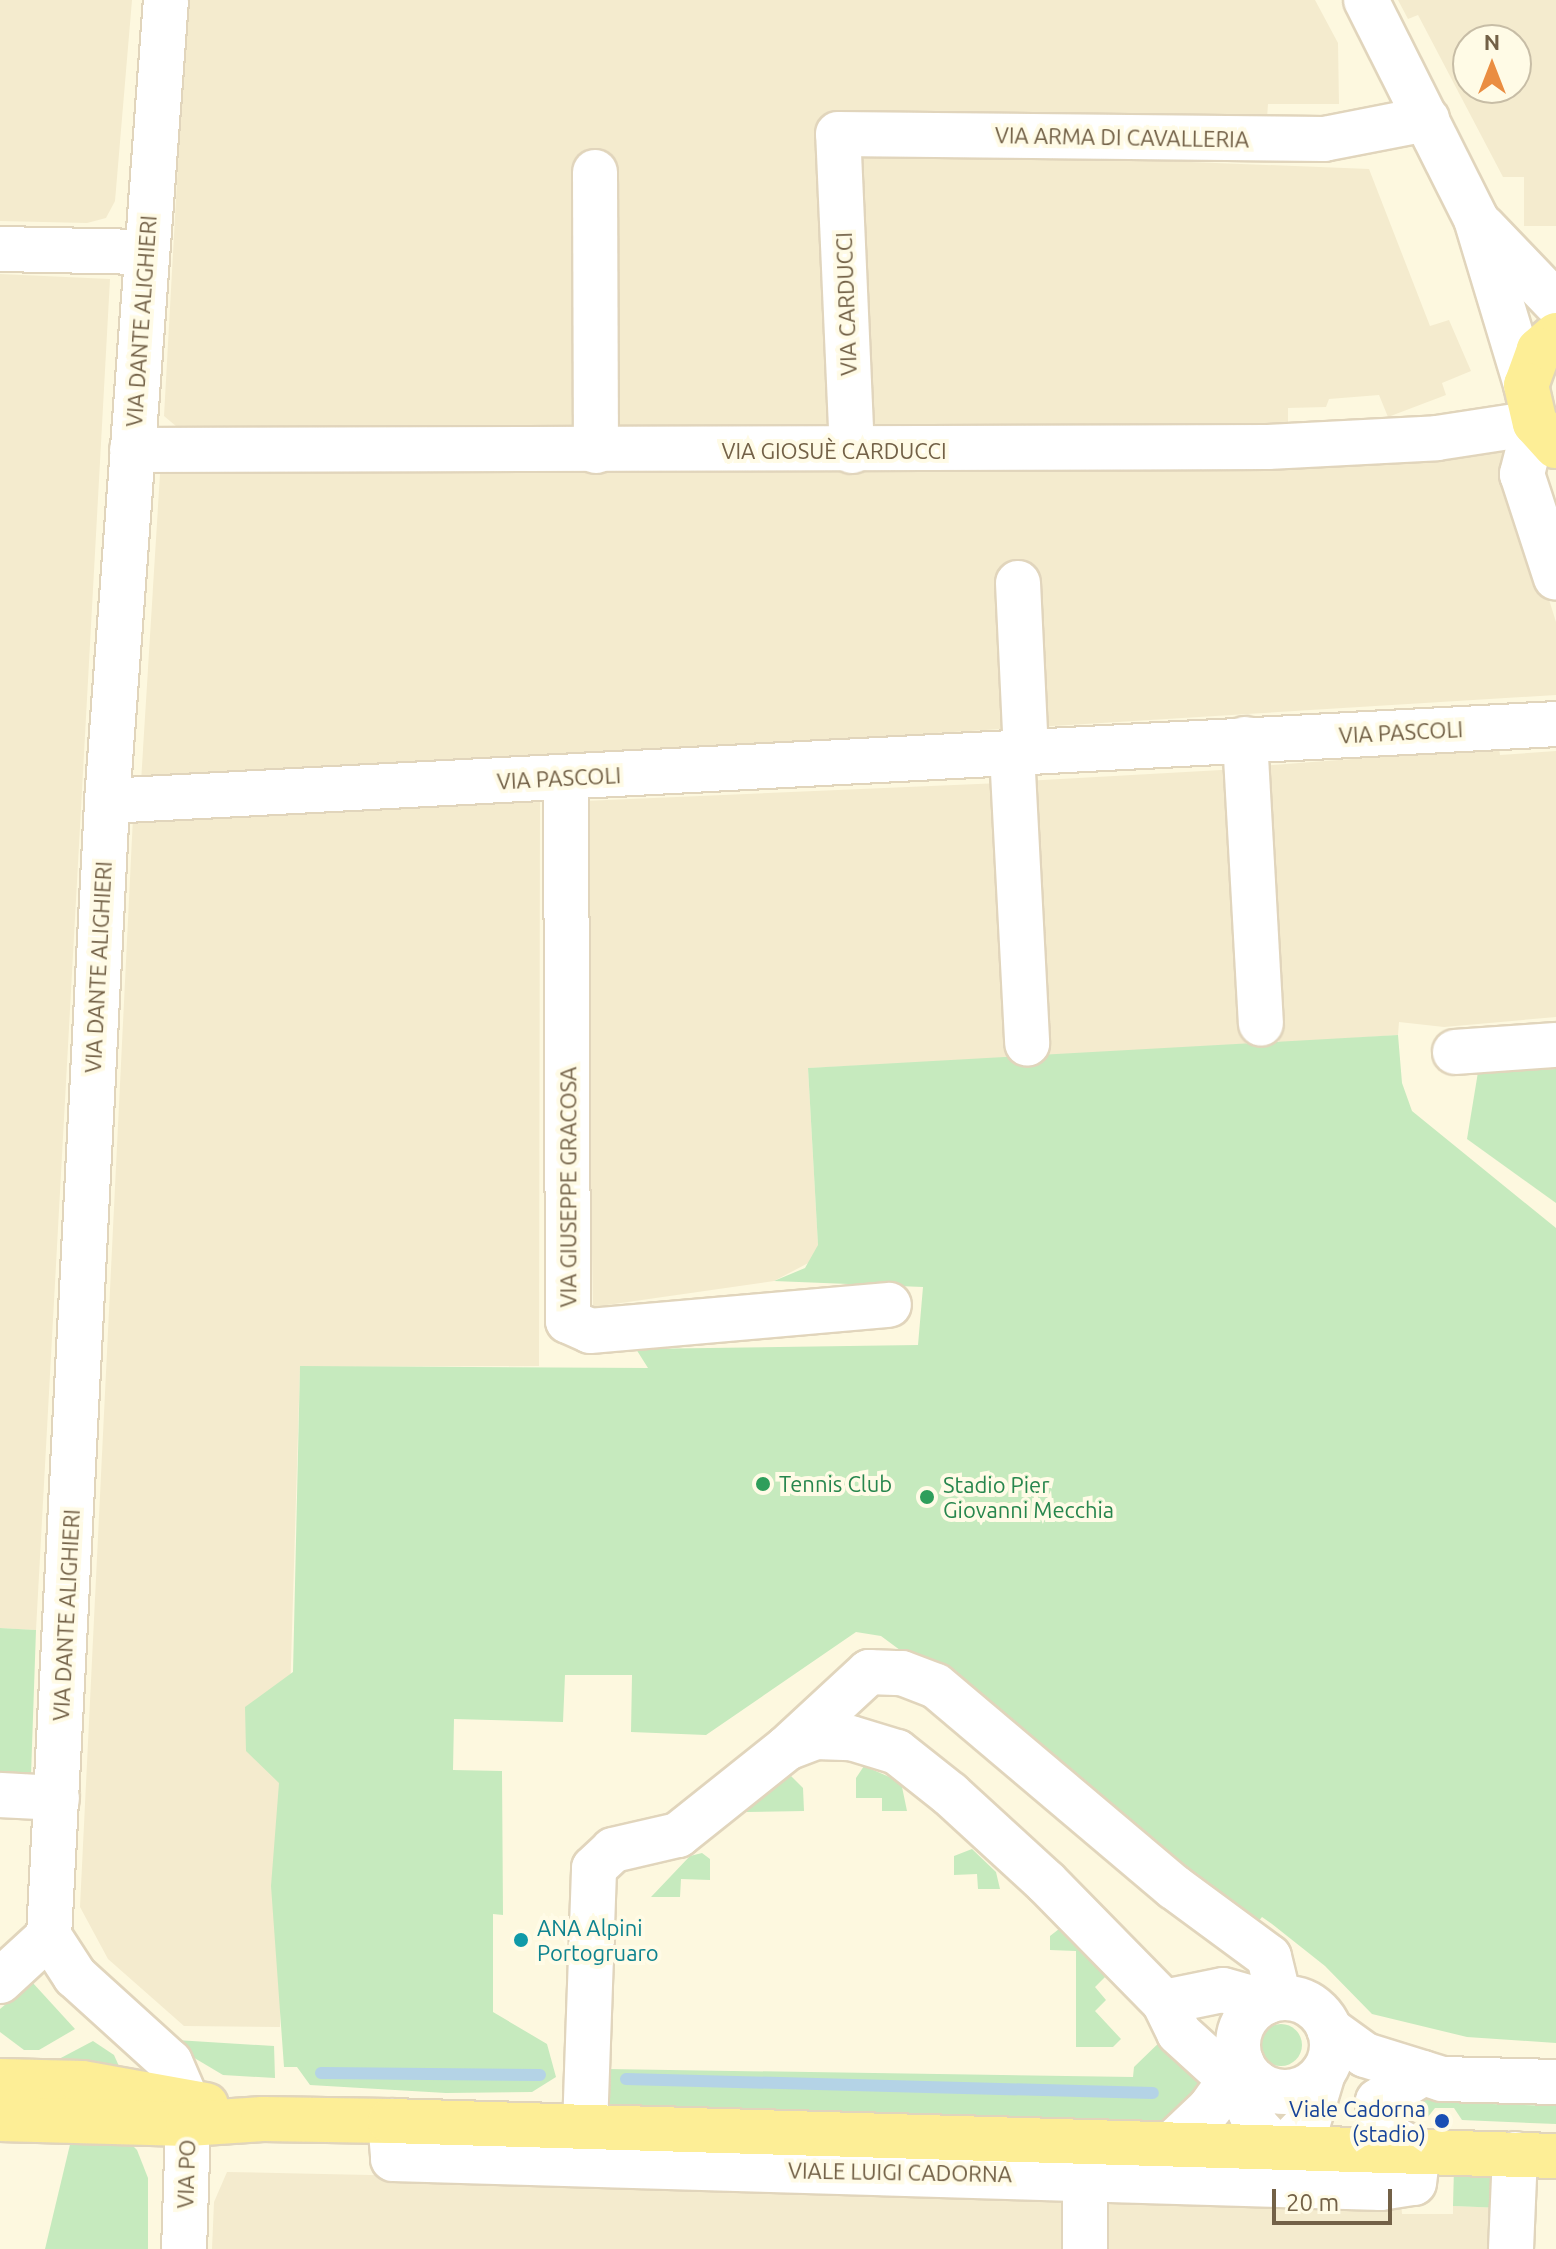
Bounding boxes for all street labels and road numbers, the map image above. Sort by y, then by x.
street label: VIA ARMA DI CAVALLERIA [995,122,1249,152]
street label: VIA DANTE ALIGHIERI [120,214,162,428]
street label: VIA CARDUCCI [830,232,862,376]
street label: VIA GIOSUÈ CARDUCCI [721,438,947,464]
street label: VIA PASCOLI [1338,716,1464,748]
street label: VIA PASCOLI [496,762,622,794]
street label: VIA DANTE ALIGHIERI [79,860,117,1074]
street label: VIA GIUSEPPE GRACOSA [555,1067,581,1307]
street label: VIA DANTE ALIGHIERI [47,1508,85,1722]
street label: VIA PO [172,2139,200,2209]
street label: VIALE LUIGI CADORNA [788,2157,1012,2187]

